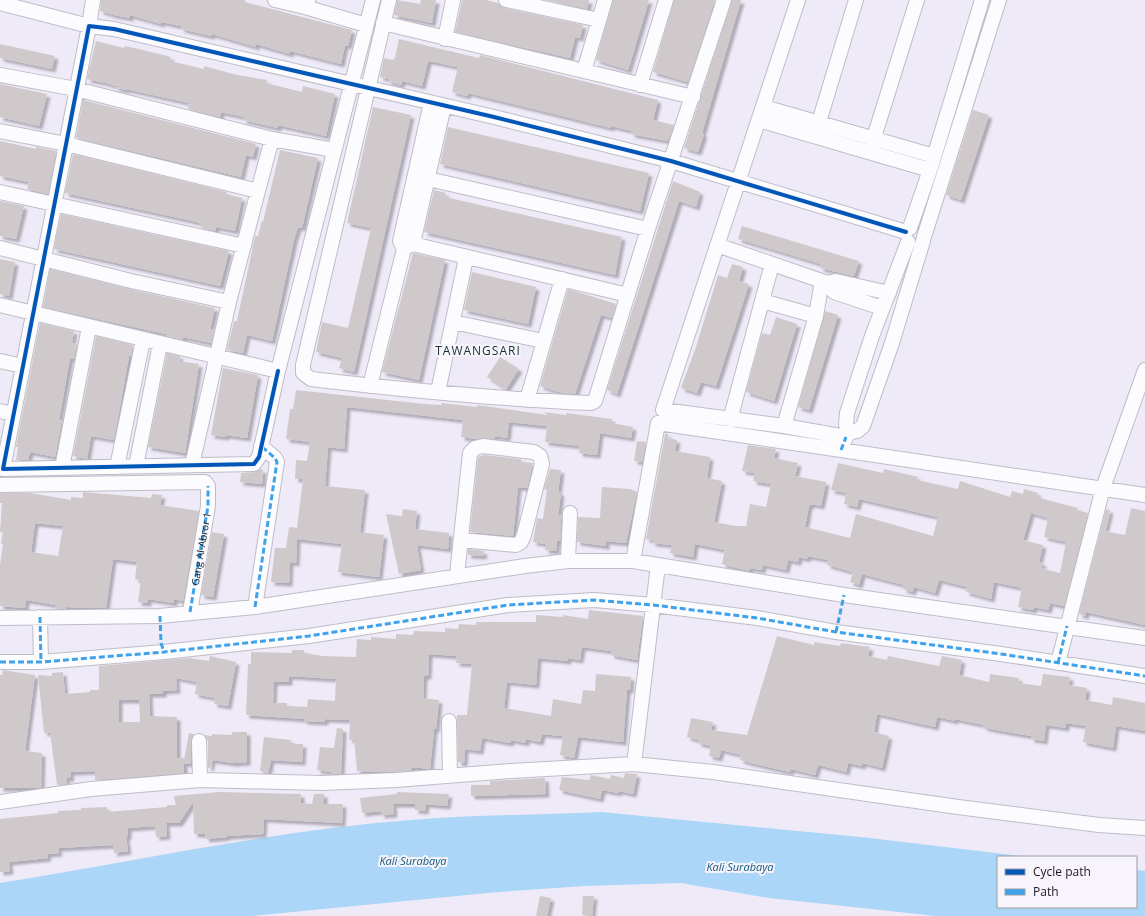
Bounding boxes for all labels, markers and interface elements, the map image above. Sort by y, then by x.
district label: TAWANGSARI [435,342,521,359]
street label: Gang Al-Abror 1 [188,511,214,587]
water label: Kali Surabaya [379,853,447,868]
legend [997,856,1137,908]
water label: Kali Surabaya [706,859,774,874]
text: Cycle path [1033,863,1091,880]
text: Path [1033,883,1059,900]

